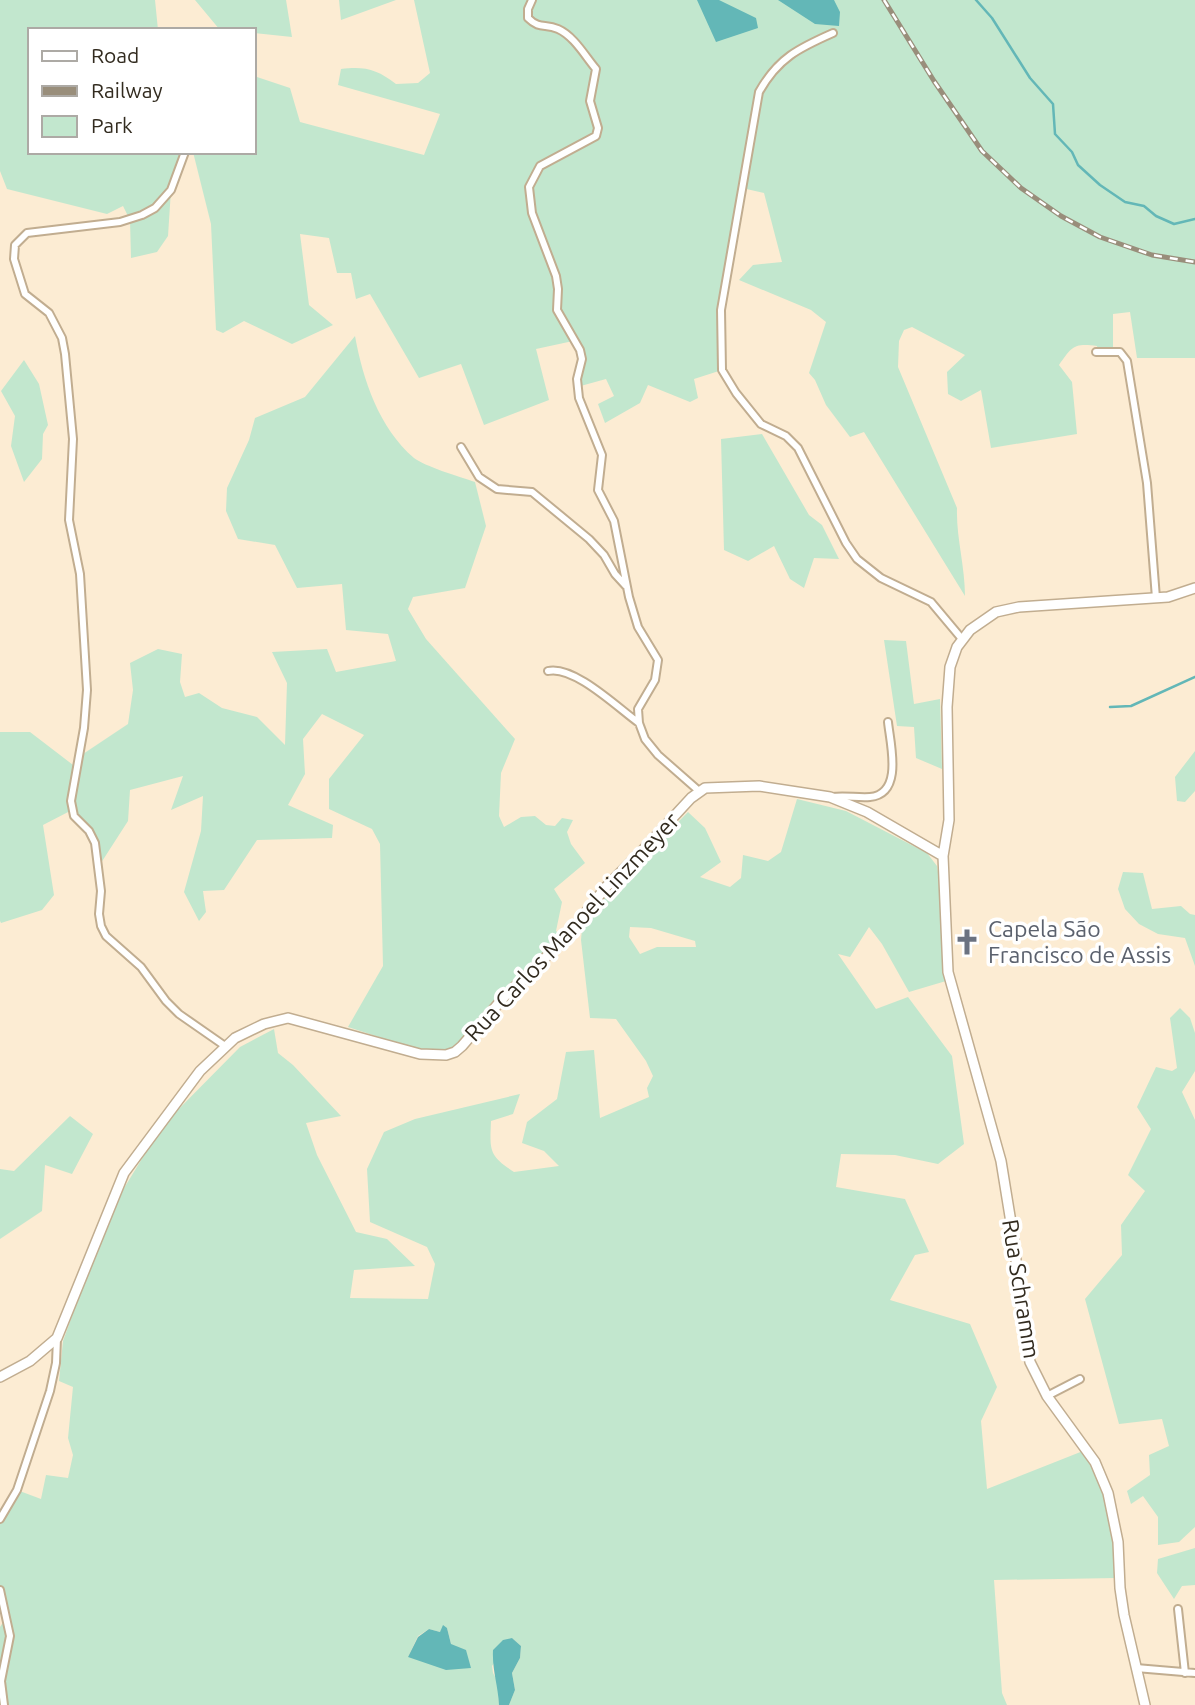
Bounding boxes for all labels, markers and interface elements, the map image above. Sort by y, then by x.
legend [28,28,256,154]
text: Road [91,43,139,67]
text: Railway [91,78,163,102]
text: Park [91,113,133,137]
street label: Rua Carlos Manoel Linzmeyer [459,807,684,1046]
place label: Capela São Francisco de Assis [988,916,1171,967]
church icon: Capela São Francisco de Assis [952,927,982,957]
street label: Rua Schramm [998,1218,1045,1360]

